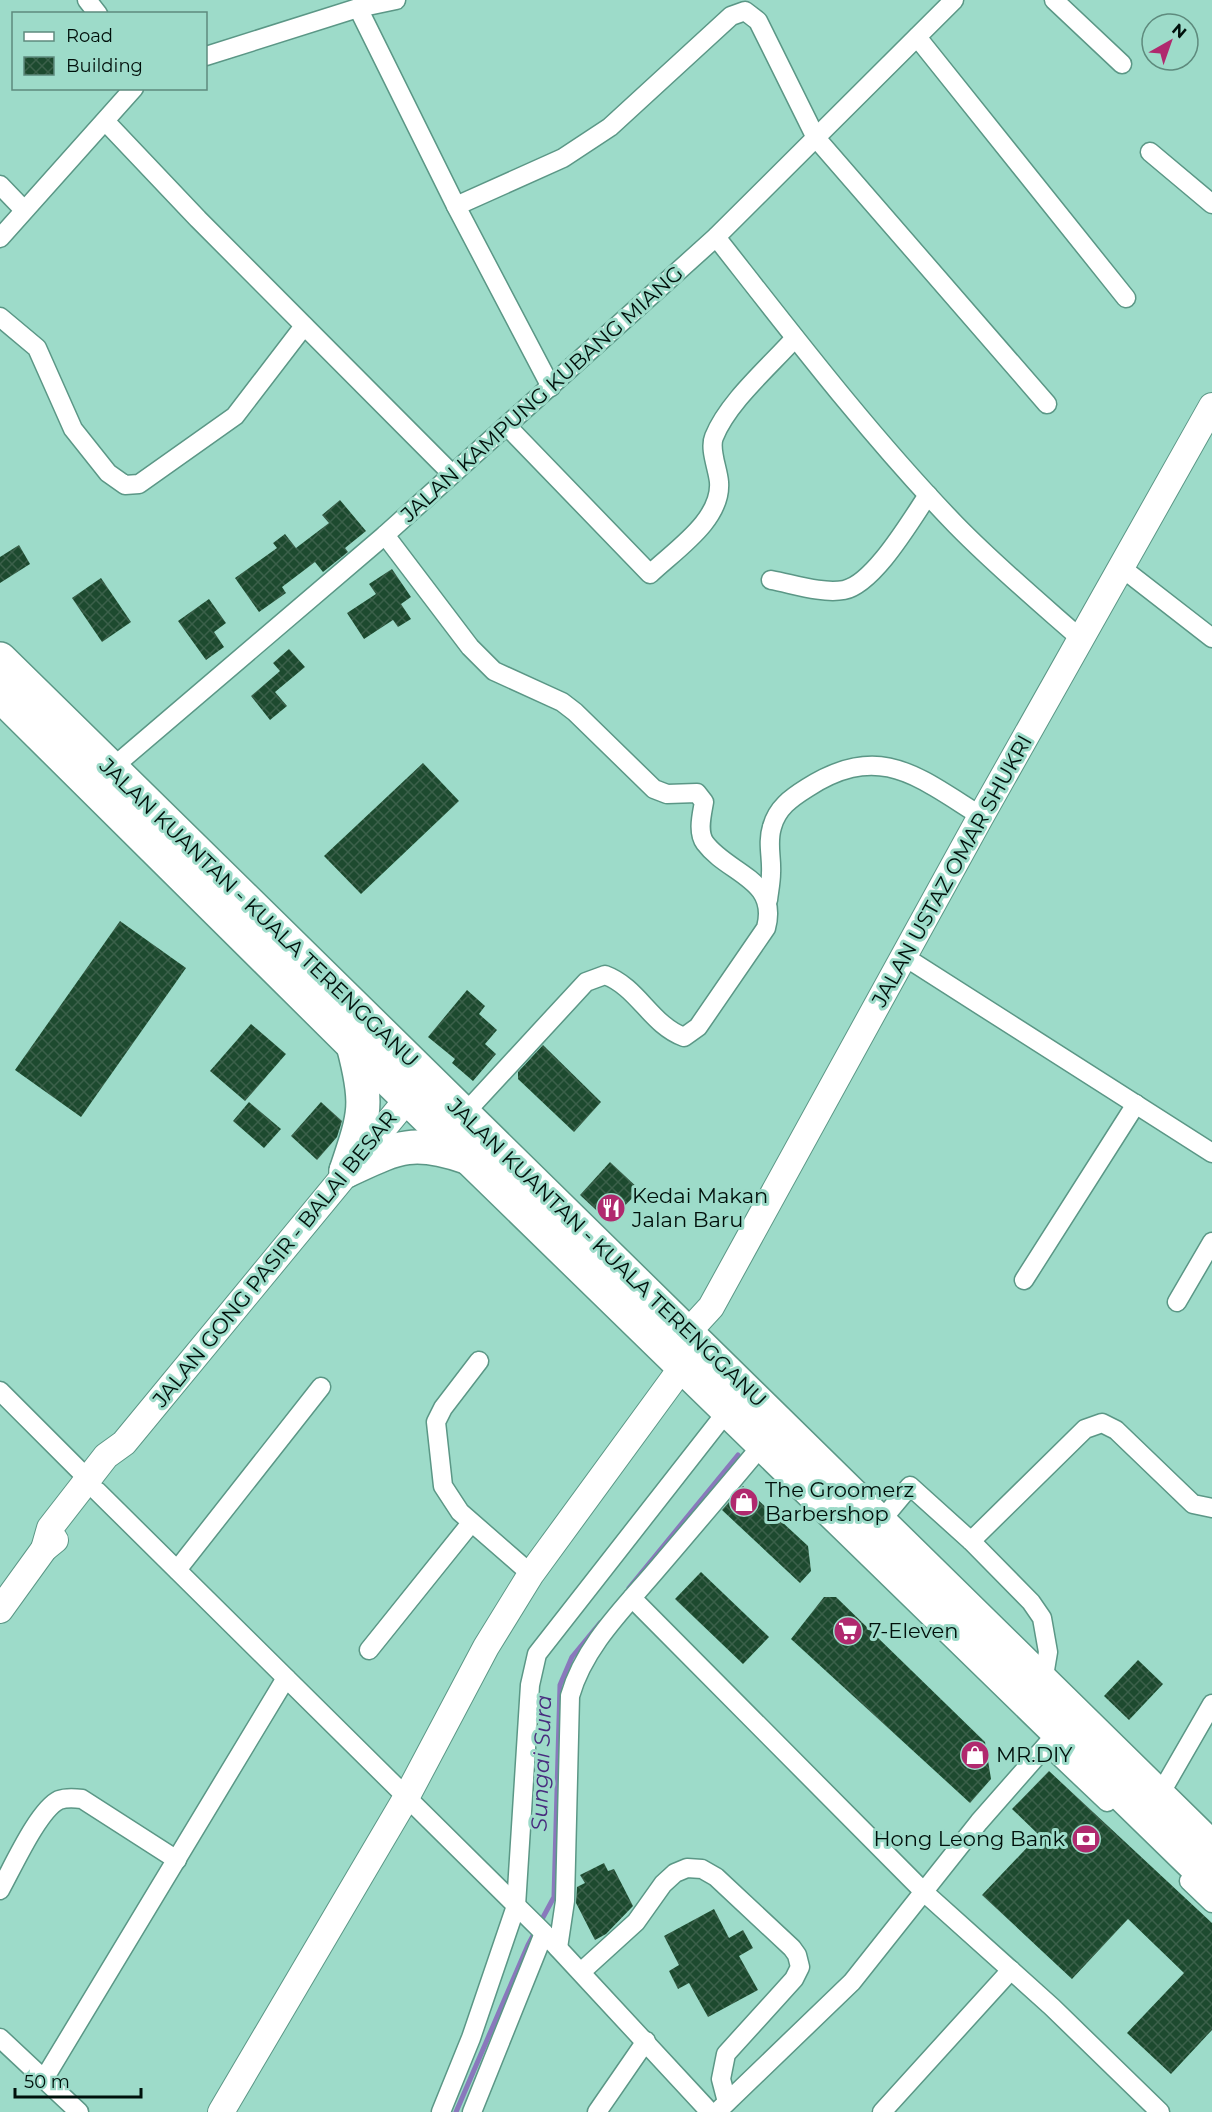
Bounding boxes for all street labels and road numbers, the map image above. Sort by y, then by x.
street label: JALAN KAMPUNG KUBANG MIANG [395,260,688,528]
street label: JALAN USTAZ OMAR SHUKRI [866,731,1037,1012]
street label: JALAN KUANTAN - KUALA TERENGGANU [94,752,424,1072]
street label: JALAN KUANTAN - KUALA TERENGGANU [442,1092,772,1412]
street label: JALAN GONG PASIR - BALAI BESAR [147,1106,402,1413]

